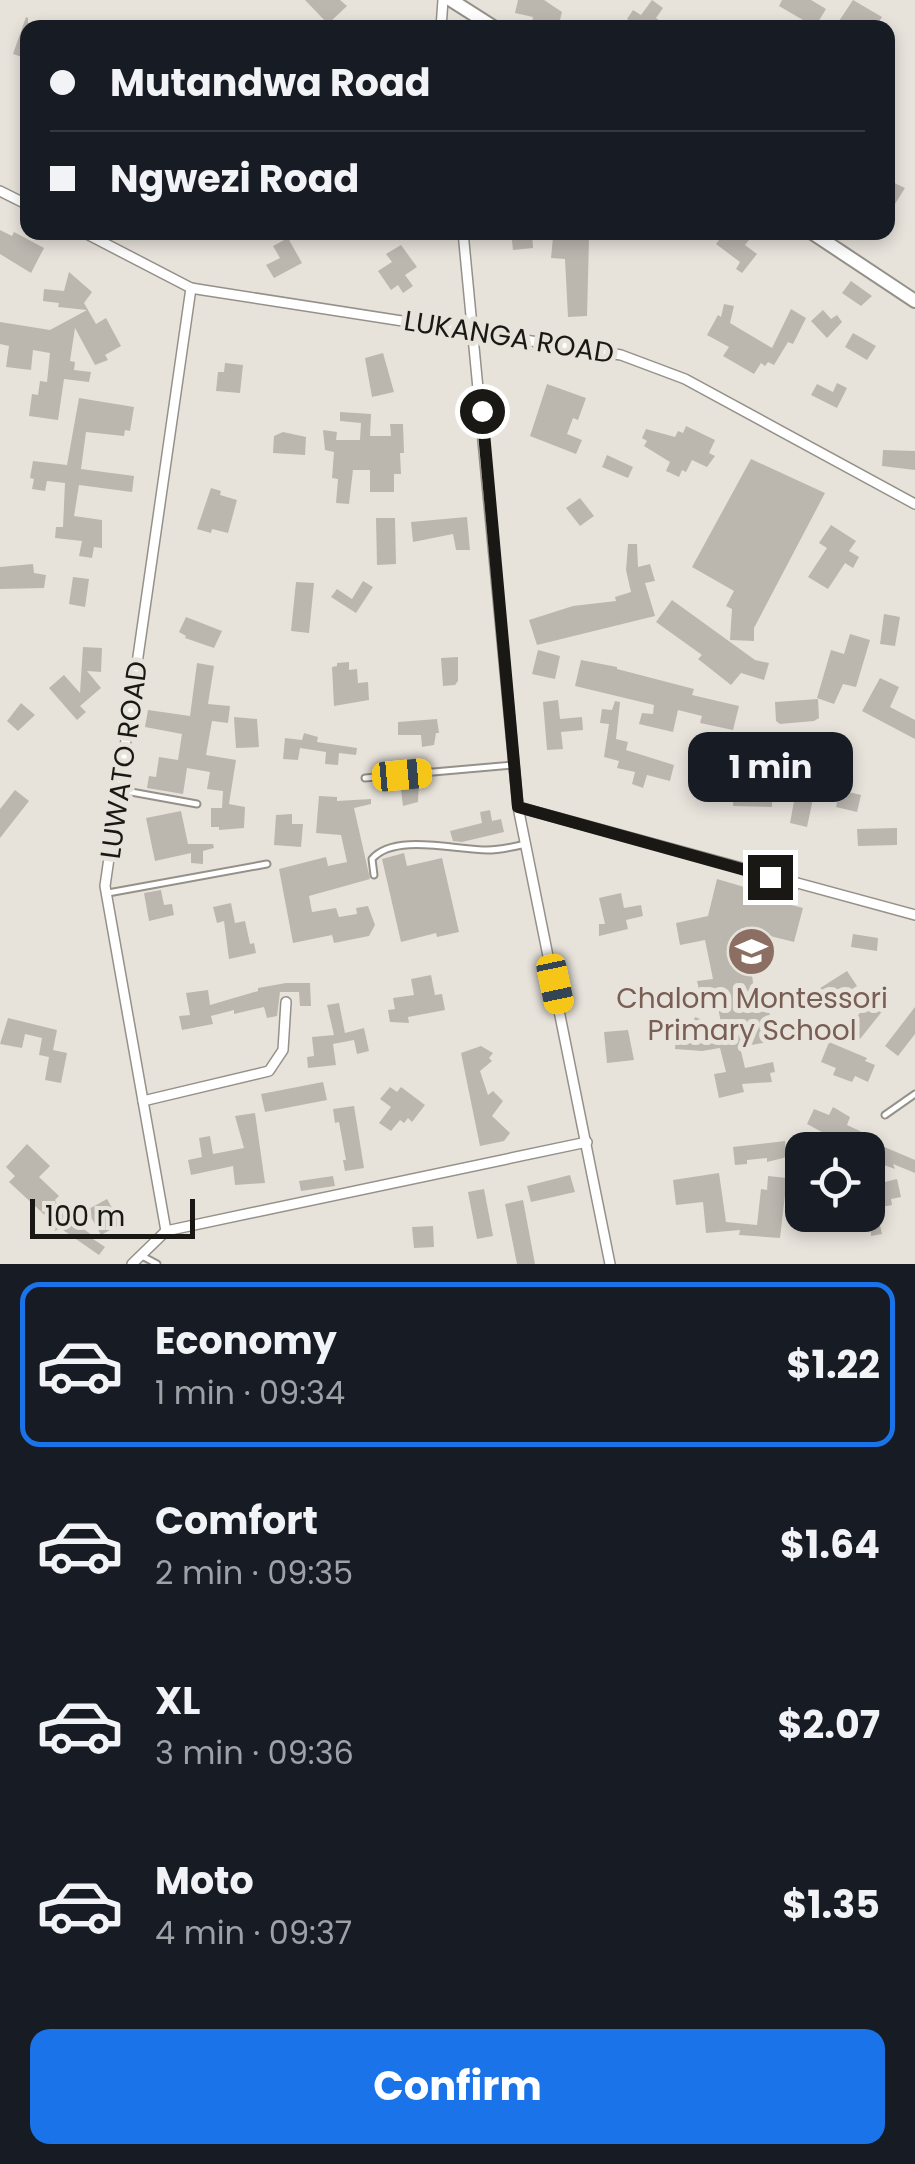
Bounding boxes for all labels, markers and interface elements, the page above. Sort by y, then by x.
text: Mutandwa Road [110,56,431,109]
text: Ngwezi Road [110,152,359,205]
street label: LUKANGA ROAD [401,301,617,373]
route start [460,389,505,434]
street label: LUWATO ROAD [91,658,157,862]
callout: 1 min [688,732,852,802]
text: 1 min [729,744,812,789]
car [371,757,433,793]
route end [748,855,793,900]
school or university icon: Chalom Montessori Primary School [726,925,778,977]
car [534,952,576,1016]
place label: Chalom Montessori Primary School [616,979,888,1050]
map controls [785,1132,885,1232]
button: locate [785,1132,885,1232]
scale bar [30,1194,195,1238]
text: 100 m [45,1197,125,1236]
text: Economy [155,1314,337,1367]
icon: car [35,1320,125,1410]
text: $1.22 [787,1338,880,1391]
text: 1 min · 09:34 [155,1370,345,1415]
text: Comfort [155,1494,318,1547]
icon: car [35,1500,125,1590]
text: $1.64 [780,1518,880,1571]
text: 2 min · 09:35 [155,1550,353,1595]
text: XL [155,1674,200,1727]
icon: car [35,1680,125,1770]
text: $2.07 [777,1698,880,1751]
text: 3 min · 09:36 [155,1730,354,1775]
text: Moto [155,1854,254,1907]
icon: car [35,1860,125,1950]
text: $1.35 [782,1878,880,1931]
text: 4 min · 09:37 [155,1910,352,1955]
button: Confirm [30,2029,885,2144]

